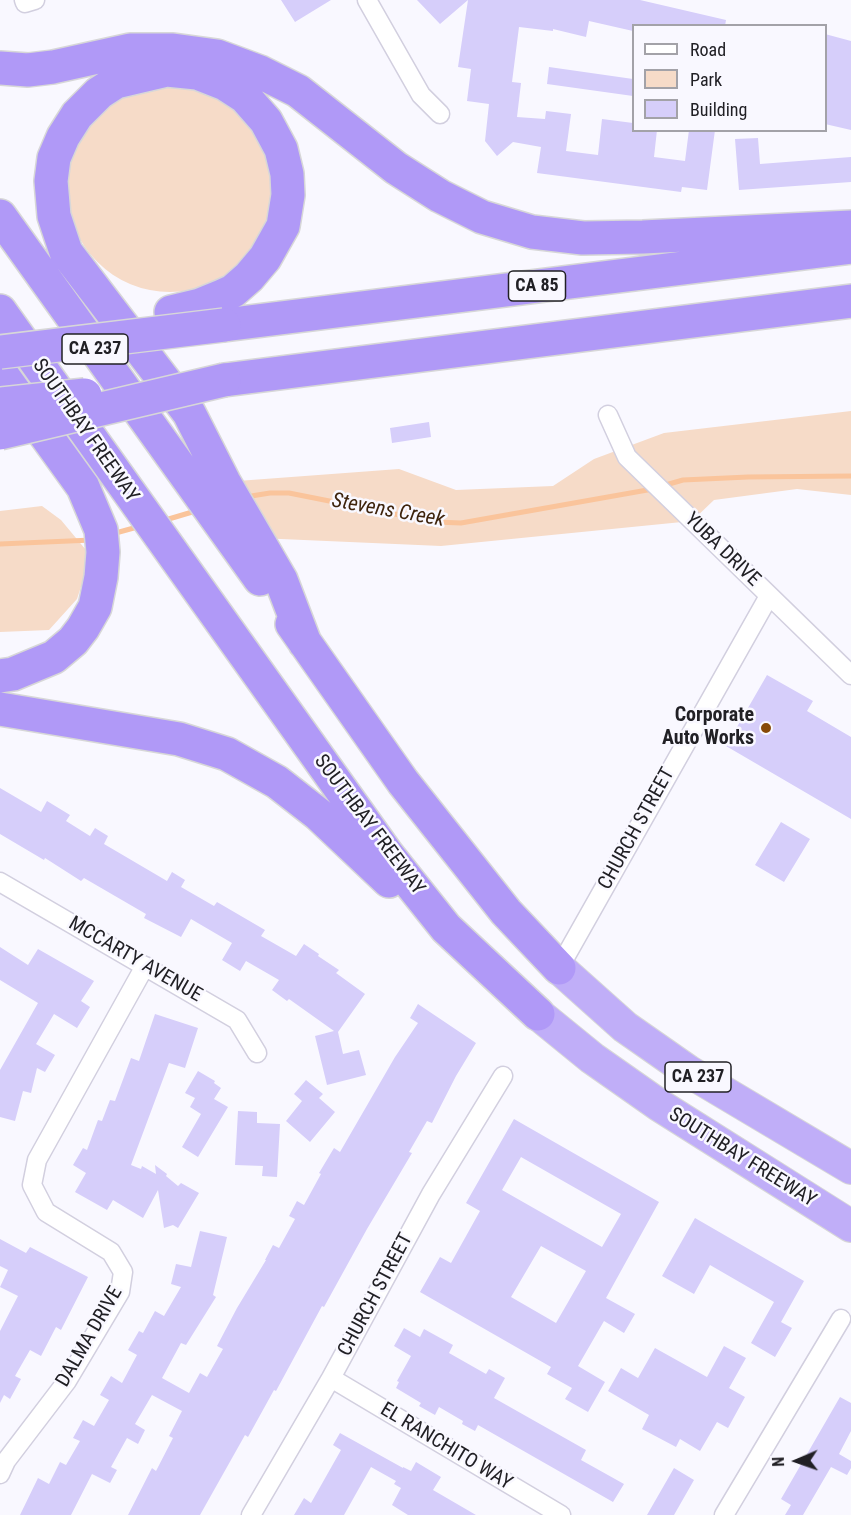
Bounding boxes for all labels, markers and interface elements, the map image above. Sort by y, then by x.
legend [632,24,827,132]
text: Road [690,39,726,60]
text: Park [690,69,722,90]
text: Building [690,99,747,120]
road number: CA 85 [508,271,566,301]
road number: CA 237 [62,334,128,364]
street label: SOUTHBAY FREEWAY [27,355,143,507]
water label: Stevens Creek [330,489,446,533]
street label: YUBA DRIVE [679,508,765,592]
place label: Corporate Auto Works [662,704,754,751]
marker: Corporate Auto Works [759,721,773,735]
street label: SOUTHBAY FREEWAY [309,750,429,900]
street label: CHURCH STREET [594,764,680,894]
street label: MCCARTY AVENUE [64,912,206,1008]
road number: CA 237 [665,1062,731,1092]
street label: SOUTHBAY FREEWAY [664,1103,820,1213]
street label: CHURCH STREET [334,1229,418,1361]
street label: DALMA DRIVE [52,1283,128,1391]
street label: EL RANCHITO WAY [376,1398,516,1496]
north arrow [767,1431,827,1491]
text: N [769,1456,788,1467]

